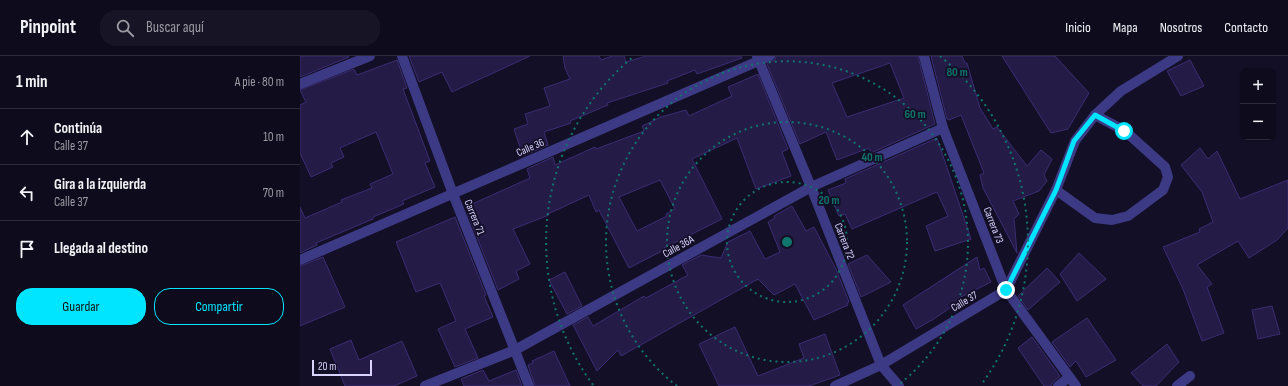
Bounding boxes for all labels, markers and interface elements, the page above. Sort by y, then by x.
search box [100,10,380,46]
text: Pinpoint [20,16,76,39]
icon: search [114,17,136,39]
text: Buscar aquí [146,18,204,37]
text: Inicio [1065,19,1091,36]
text: Mapa [1113,19,1138,36]
text: Nosotros [1160,19,1202,36]
text: Contacto [1224,19,1268,36]
text: 80 m [946,65,968,80]
map controls [1240,68,1276,140]
button: + [1240,68,1276,104]
text: 1 min [16,72,48,92]
text: A pie · 80 m [235,74,284,90]
button: − [1240,104,1276,140]
text: 60 m [904,107,926,122]
text: Continúa [54,119,102,138]
route start [1115,122,1133,140]
icon: ahead [16,126,38,148]
text: 10 m [263,129,284,145]
street label: Calle 36 [514,136,546,159]
text: Calle 37 [54,138,88,154]
text: 40 m [861,150,883,165]
text: Gira a la izquierda [54,175,146,194]
icon: left [16,182,38,204]
text: 70 m [263,185,284,201]
text: 20 m [819,193,839,208]
text: Calle 37 [54,194,88,210]
street label: Carrera 71 [462,198,488,237]
street label: Carrera 73 [981,205,1007,246]
street label: Carrera 72 [832,221,858,262]
street label: Calle 36A [660,232,696,260]
centre of rings [780,235,794,249]
icon: arrive [16,238,38,260]
text: Llegada al destino [54,239,148,258]
route end [997,281,1015,299]
button: Guardar [16,288,146,325]
button: Compartir [154,288,284,325]
street label: Calle 37 [949,288,980,314]
scale bar [312,358,372,377]
text: 20 m [318,360,336,373]

